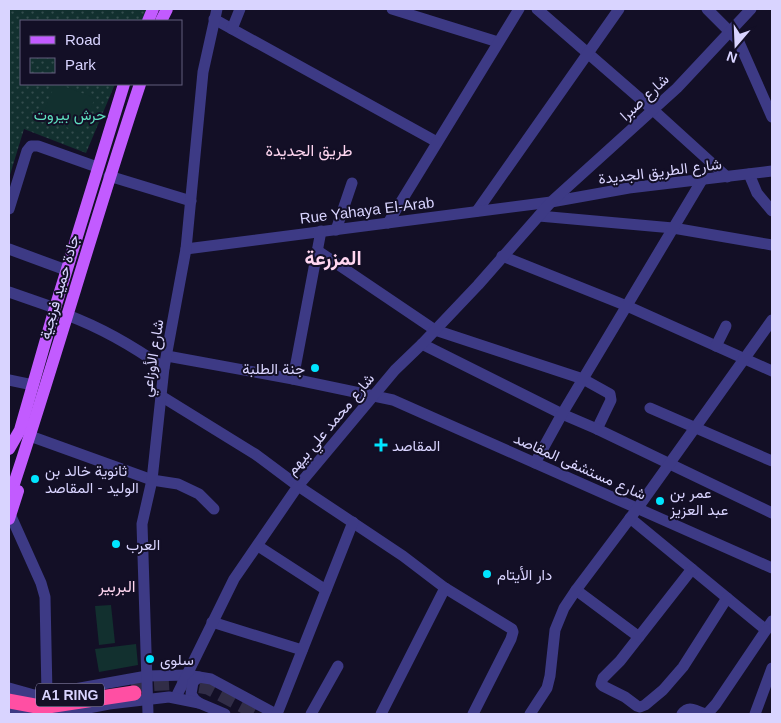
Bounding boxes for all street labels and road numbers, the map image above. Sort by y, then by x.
street label: شارع صبرا [616,70,674,126]
street label: شارع الطريق الجديدة [597,155,723,190]
street label: Rue Yahaya El-Arab [299,193,435,227]
street label: جادة حميد فرنجية [36,233,83,341]
street label: شارع الأوزاعي [137,318,171,399]
street label: شارع محمد علي بيهم [283,370,381,481]
street label: شارع مستشفى المقاصد [510,429,649,506]
road number: A1 RING [36,684,104,706]

